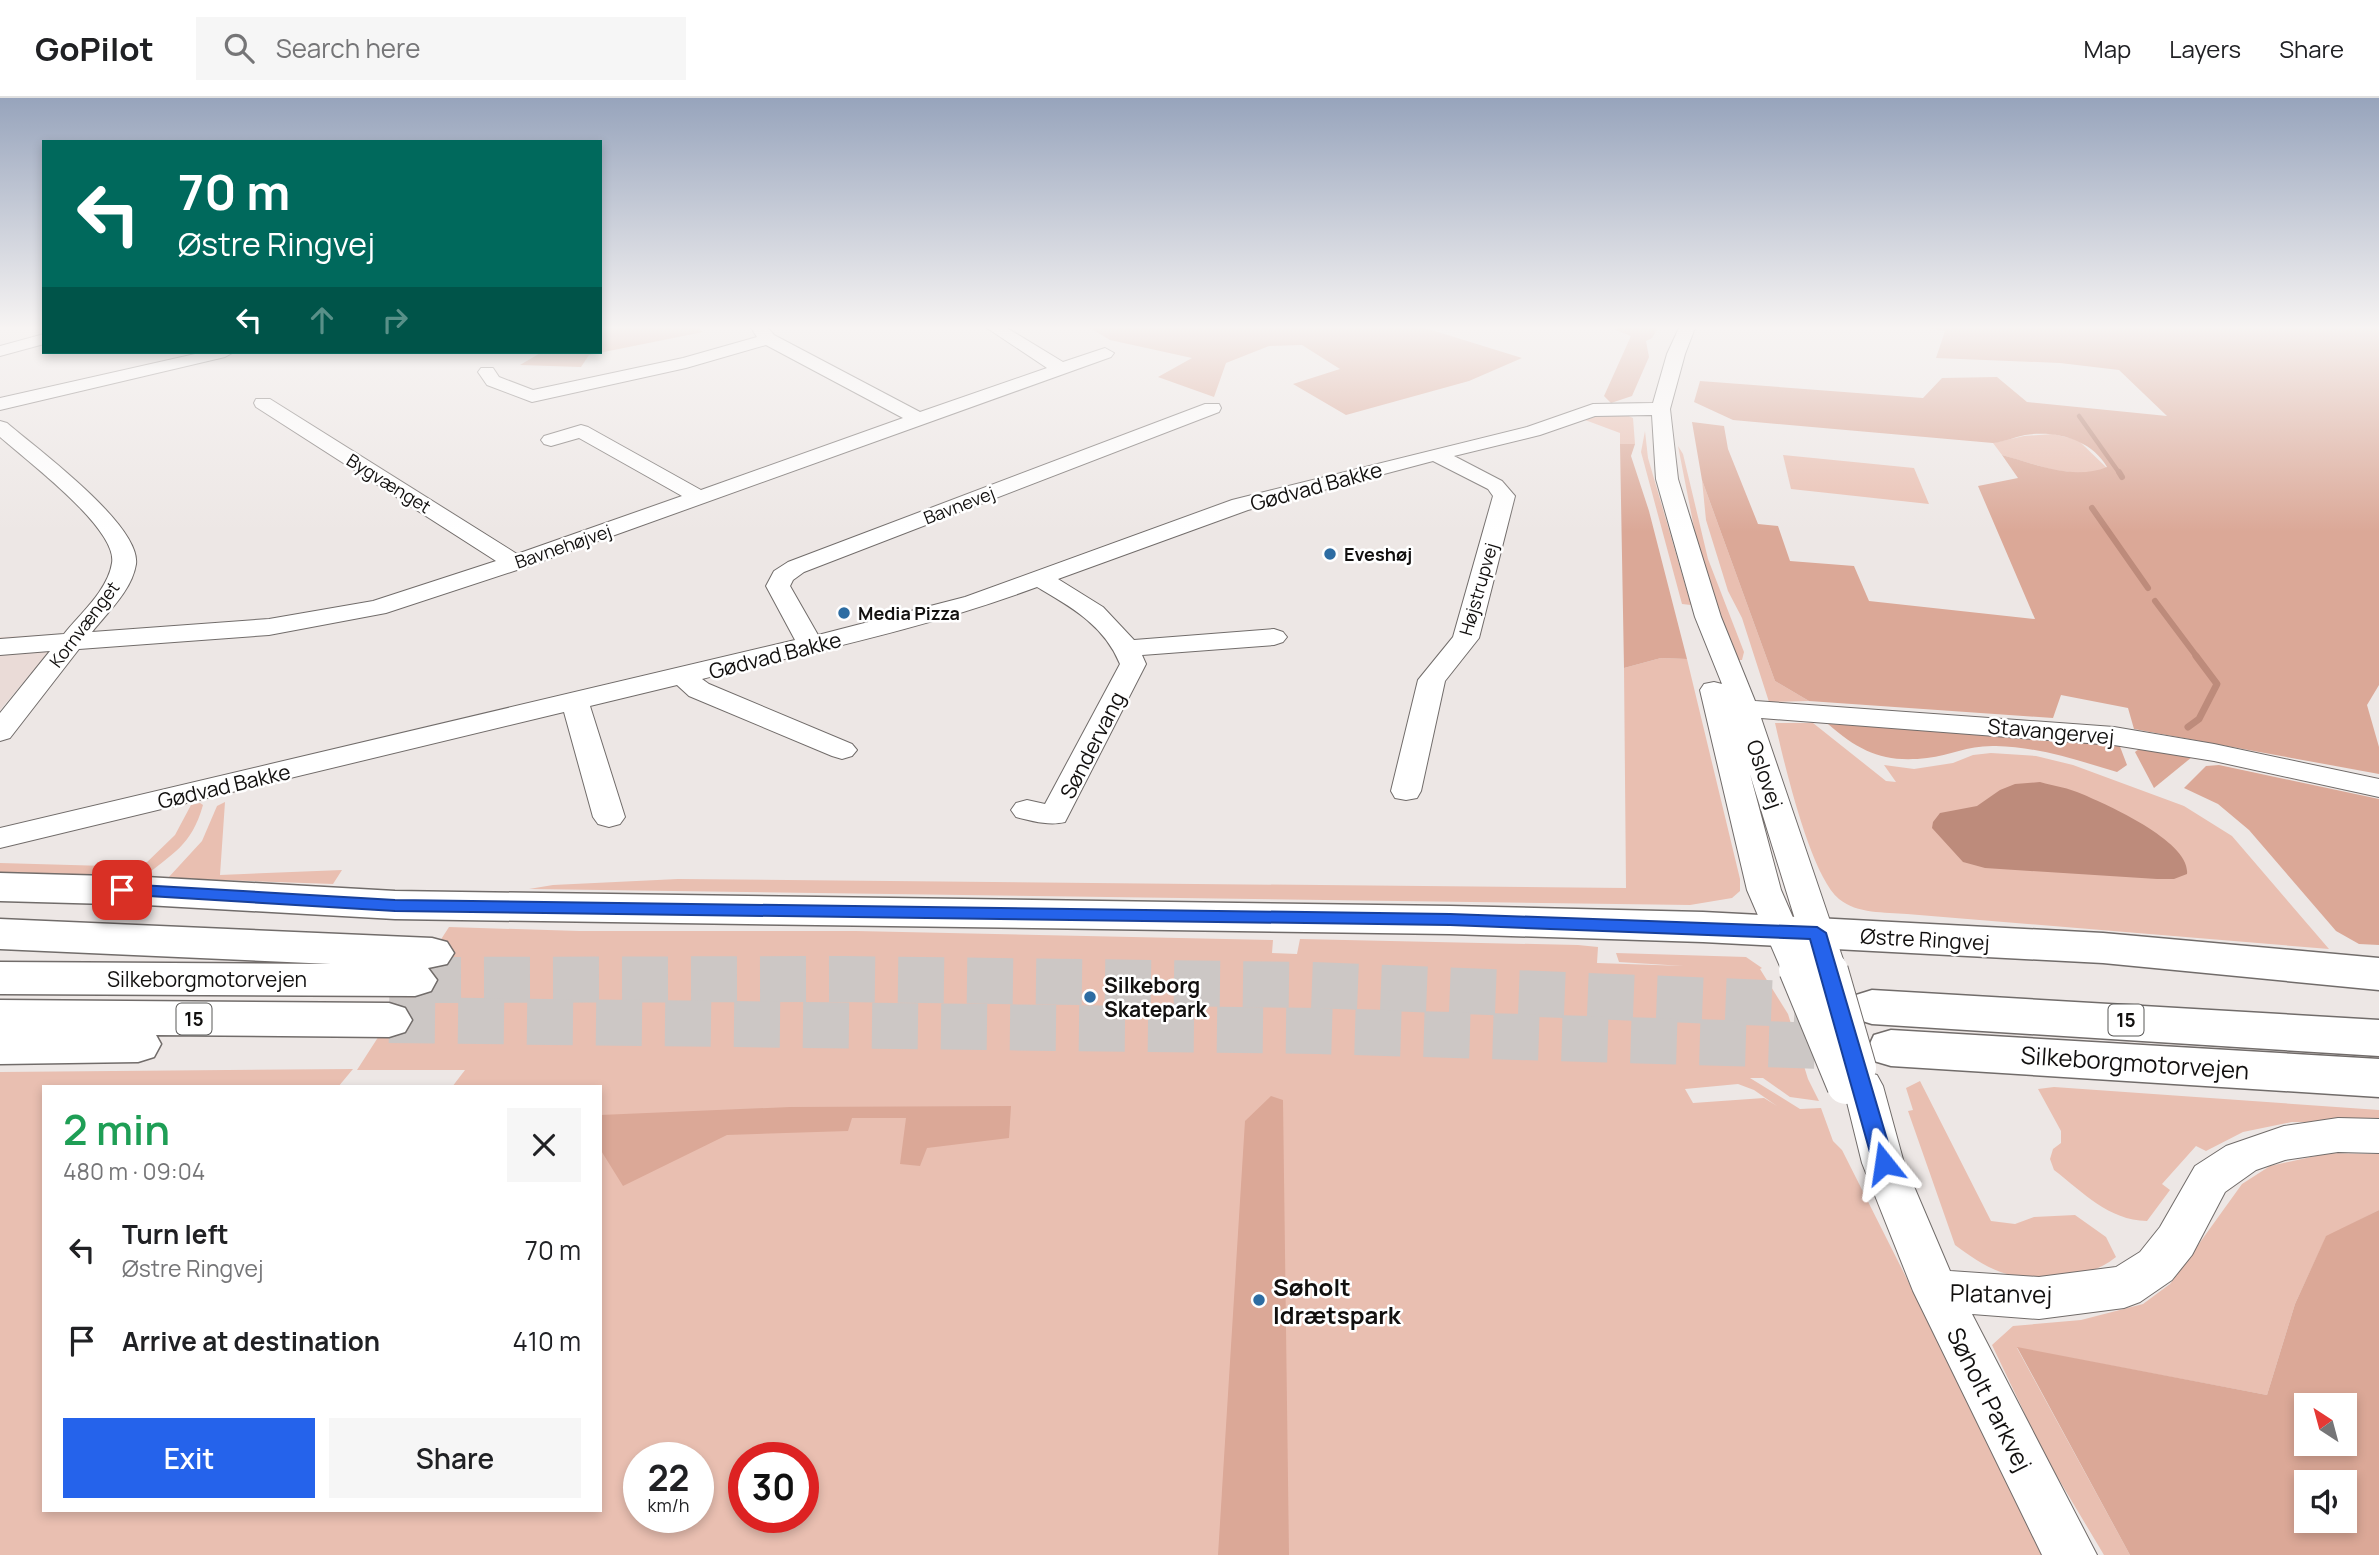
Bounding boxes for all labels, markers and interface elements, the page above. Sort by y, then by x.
search box [196,17,686,80]
text: GoPilot [35,26,154,71]
icon: search [220,29,258,67]
text: Search here [276,30,420,66]
text: Map [2084,32,2131,65]
text: Layers [2169,32,2241,65]
text: Share [2279,32,2344,65]
text: 70 m [178,158,290,225]
icon: left [63,168,154,259]
text: Østre Ringvej [178,222,375,266]
icon: left [230,301,268,339]
icon: ahead [303,301,341,339]
icon: right [376,301,414,339]
street label: Bygvænget [342,448,436,518]
street label: Gødvad Bakke [1247,455,1385,517]
street label: Bavnevej [920,480,998,530]
street label: Bavnehøjvej [512,518,614,574]
street label: Højstrupvej [1453,540,1503,638]
place label: Eveshøj [1344,542,1412,566]
marker: Eveshøj [1322,546,1338,562]
street label: Kornvænget [44,576,124,672]
place label: Media Pizza [858,601,960,625]
marker: Media Pizza [836,605,852,621]
street label: Gødvad Bakke [706,625,844,685]
street label: Søndervang [1053,687,1131,803]
street label: Stavangervej [1987,712,2115,750]
street label: Oslovej [1740,736,1790,812]
street label: Gødvad Bakke [155,757,293,815]
pin [92,860,152,920]
icon: arrive [103,871,141,909]
street label: Østre Ringvej [1860,922,1990,956]
street label: Silkeborgmotorvejen [107,965,307,993]
place label: Silkeborg Skatepark [1104,971,1207,1023]
marker: Silkeborg Skatepark [1082,989,1098,1005]
road number: 15 [176,1004,212,1035]
road number: 15 [2108,1004,2144,1036]
street label: Silkeborgmotorvejen [2020,1038,2250,1086]
text: 2 min [63,1100,170,1158]
button: close [507,1108,581,1182]
position arrow [1847,1126,1921,1200]
text: 480 m · 09:04 [63,1155,205,1187]
text: Turn left [122,1216,229,1252]
icon: left [63,1231,101,1269]
text: 70 m [525,1232,581,1268]
text: Østre Ringvej [122,1252,264,1284]
place label: Søholt Idrætspark [1273,1270,1402,1331]
street label: Platanvej [1950,1276,2052,1310]
marker: Søholt Idrætspark [1251,1292,1267,1308]
icon: arrive [63,1322,101,1360]
street label: Søholt Parkvej [1940,1322,2040,1476]
text: Arrive at destination [122,1323,380,1359]
text: 410 m [512,1323,581,1359]
north arrow [2294,1393,2357,1456]
map controls [2294,1393,2357,1533]
button: Exit [63,1418,315,1498]
button: Share [329,1418,581,1498]
speed limit sign: 30 [728,1442,819,1533]
text: 22 [648,1454,689,1502]
button: sound [2294,1470,2357,1533]
text: km/h [648,1493,689,1517]

